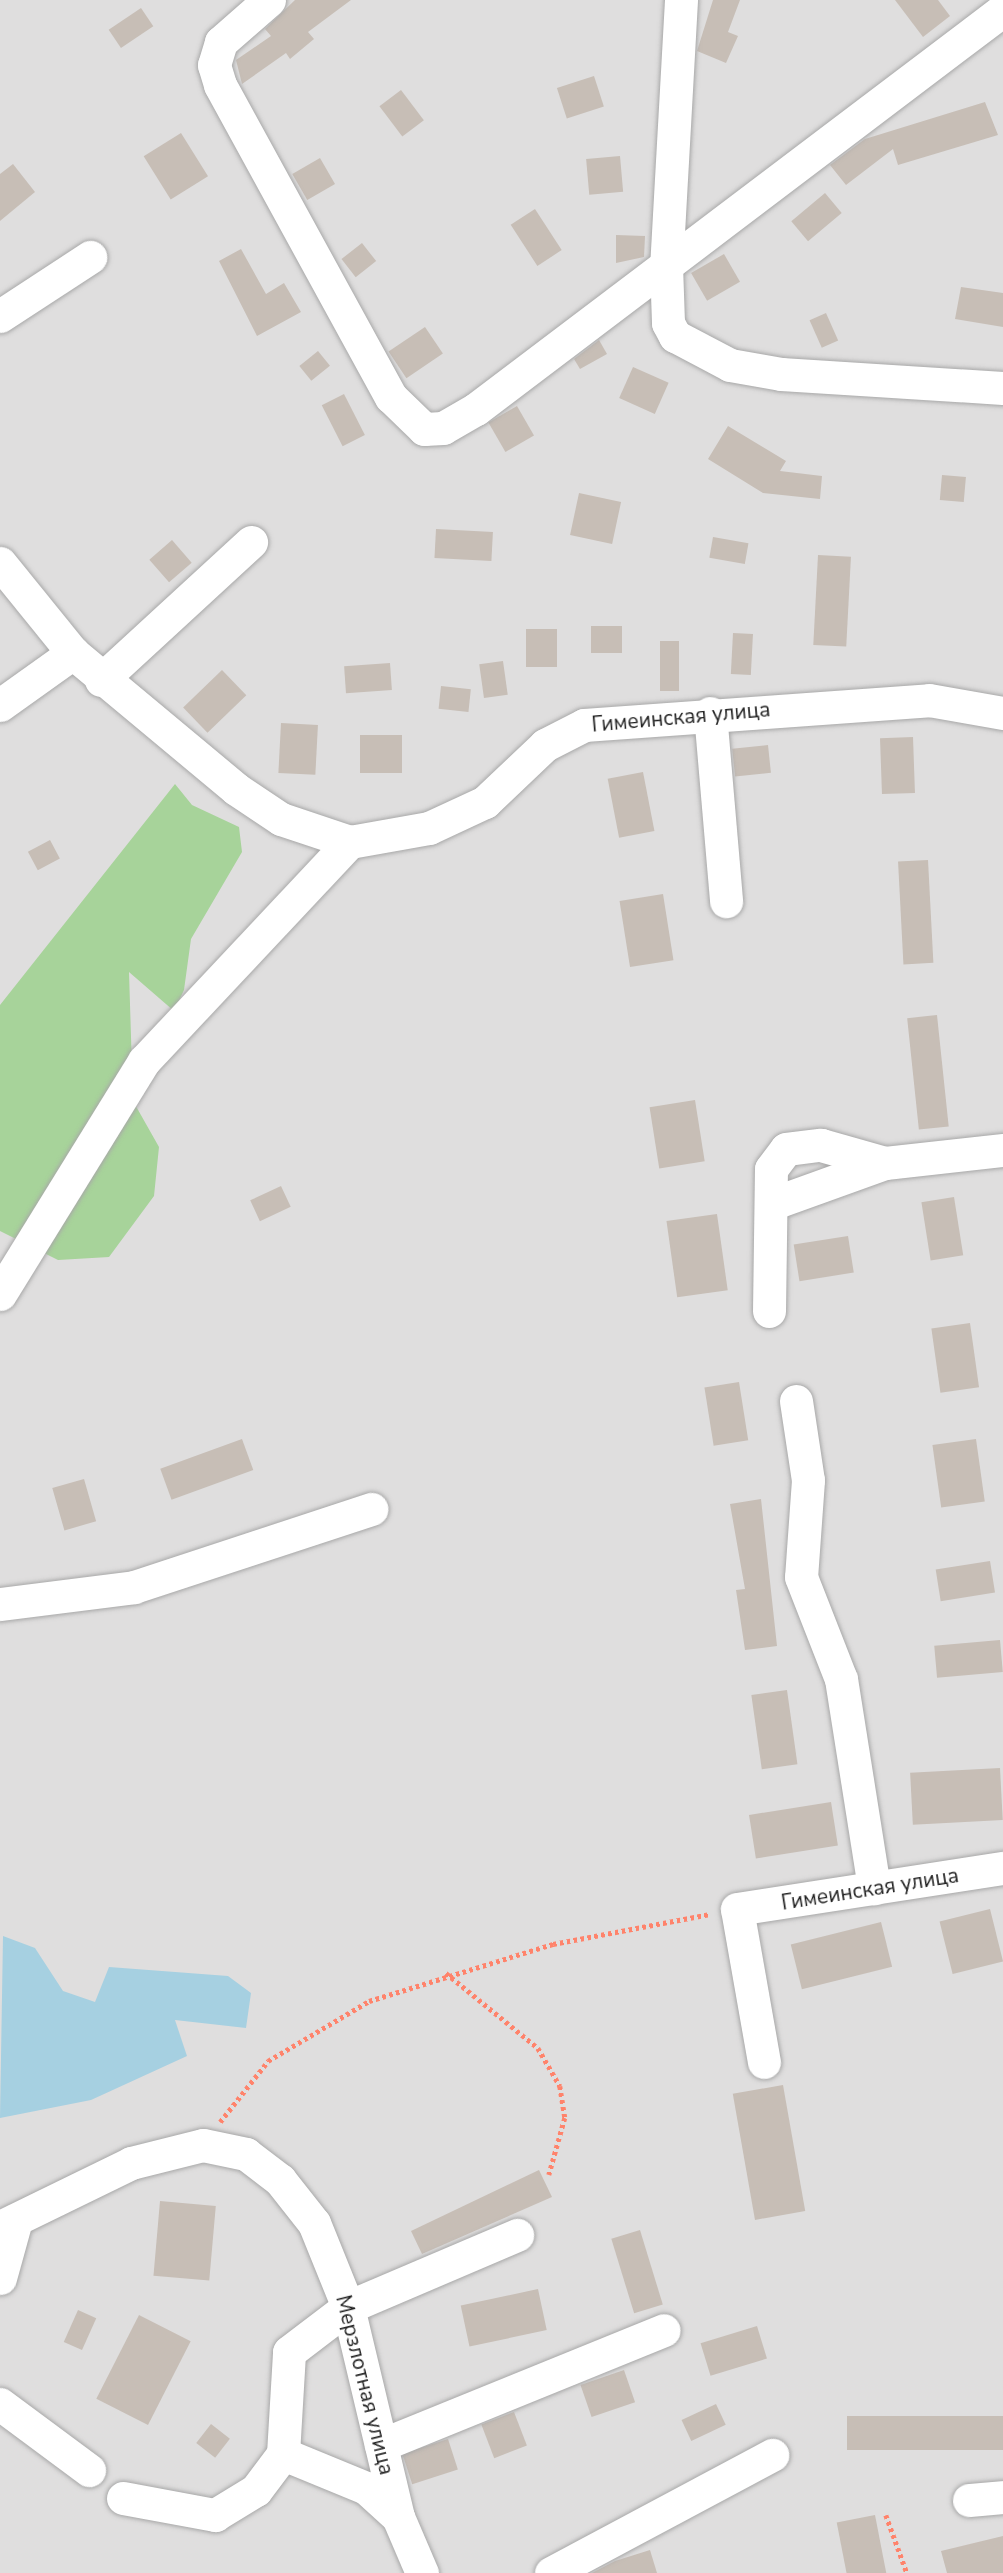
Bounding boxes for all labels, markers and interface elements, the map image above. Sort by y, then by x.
street label: Гимеинская улица [591,697,771,737]
street label: Гимеинская улица [779,1863,961,1915]
street label: Мерзлотная улица [330,2292,400,2478]

